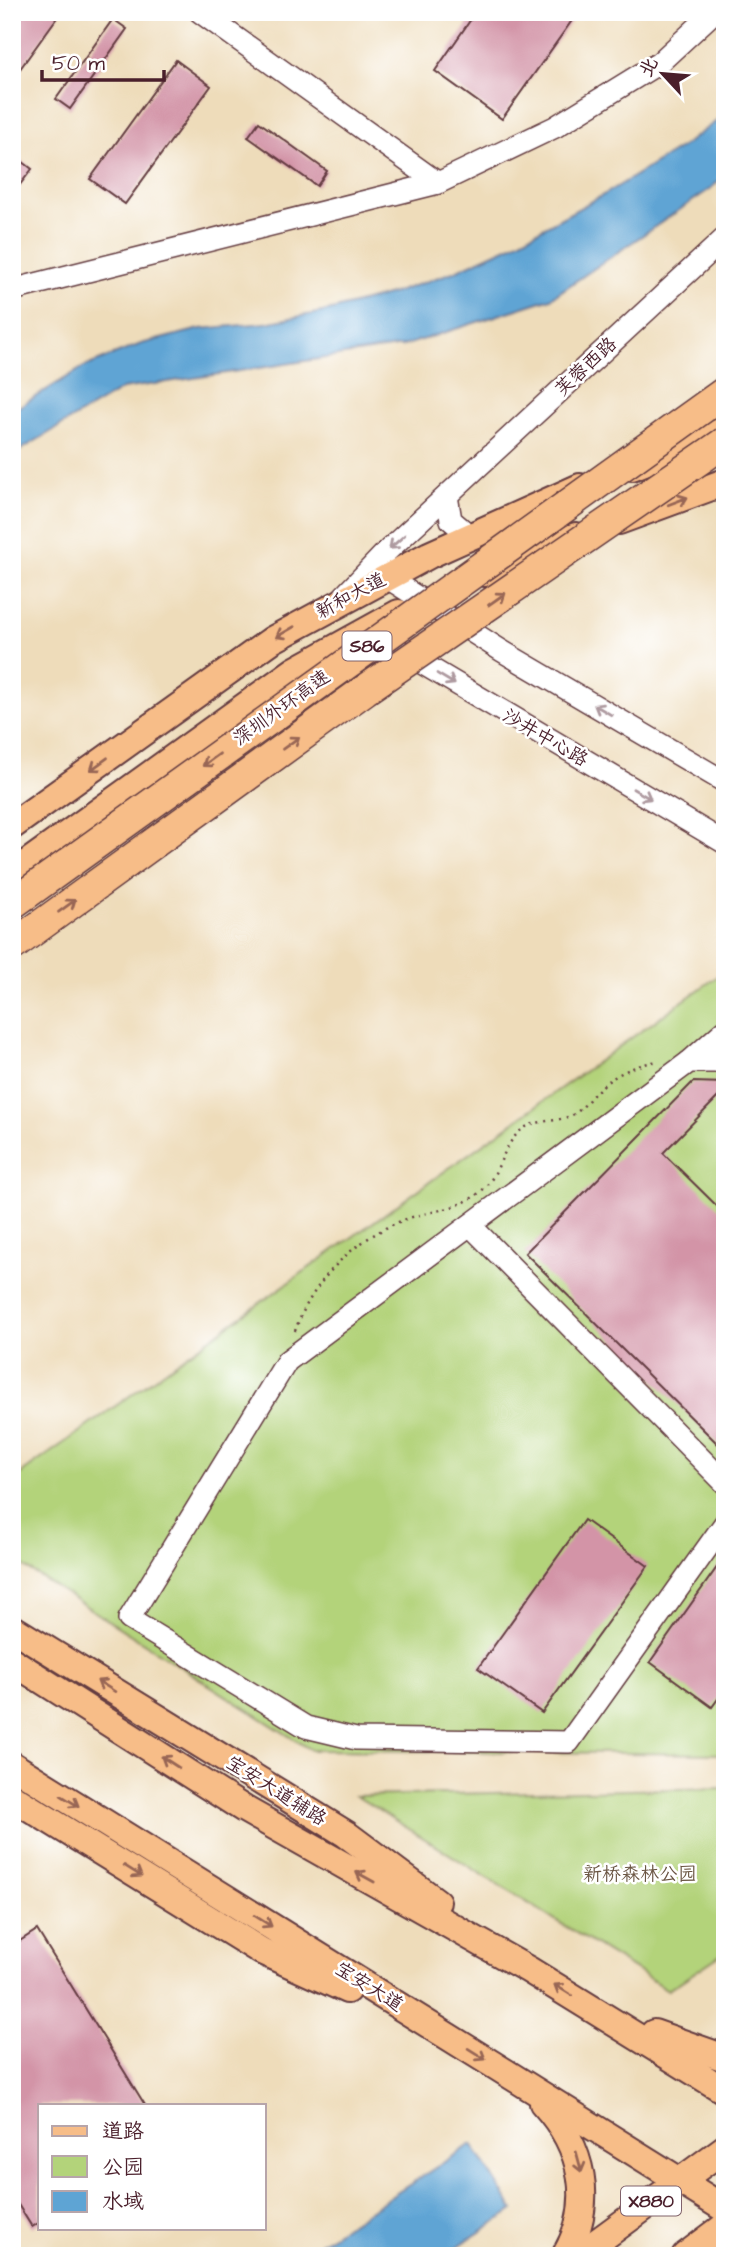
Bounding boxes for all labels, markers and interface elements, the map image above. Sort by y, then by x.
scale bar [42,38,164,82]
north arrow [628,38,698,108]
text: 50 m [52,49,106,78]
text: 北 [633,53,665,82]
street label: 芙蓉西路 [549,331,623,403]
one-way arrow [667,493,688,506]
one-way arrow [388,534,406,550]
street label: 新和大道 [311,566,391,626]
one-way arrow [487,592,506,606]
one-way arrow [275,625,295,639]
road number: S86 [342,632,392,660]
street label: 深圳外环高速 [228,664,336,752]
one-way arrow [435,672,455,686]
street label: 沙井中心路 [497,703,593,773]
one-way arrow [593,703,613,717]
one-way arrow [281,736,300,751]
one-way arrow [202,752,221,767]
one-way arrow [90,757,109,771]
one-way arrow [631,788,651,802]
one-way arrow [58,899,77,914]
one-way arrow [97,1679,117,1693]
street label: 宝安大道辅路 [221,1749,331,1833]
one-way arrow [160,1754,180,1768]
one-way arrow [60,1794,80,1808]
park label: 新桥森林公园 [583,1861,697,1888]
one-way arrow [122,1865,142,1879]
one-way arrow [356,1870,376,1884]
one-way arrow [253,1915,273,1929]
street label: 宝安大道 [330,1955,408,2019]
one-way arrow [553,1983,573,1997]
one-way arrow [467,2048,487,2062]
legend [38,2104,266,2230]
text: 道路 [102,2117,144,2146]
one-way arrow [573,2151,586,2173]
text: 公园 [102,2153,144,2182]
road number: X880 [621,2186,681,2216]
text: 水域 [102,2187,144,2216]

